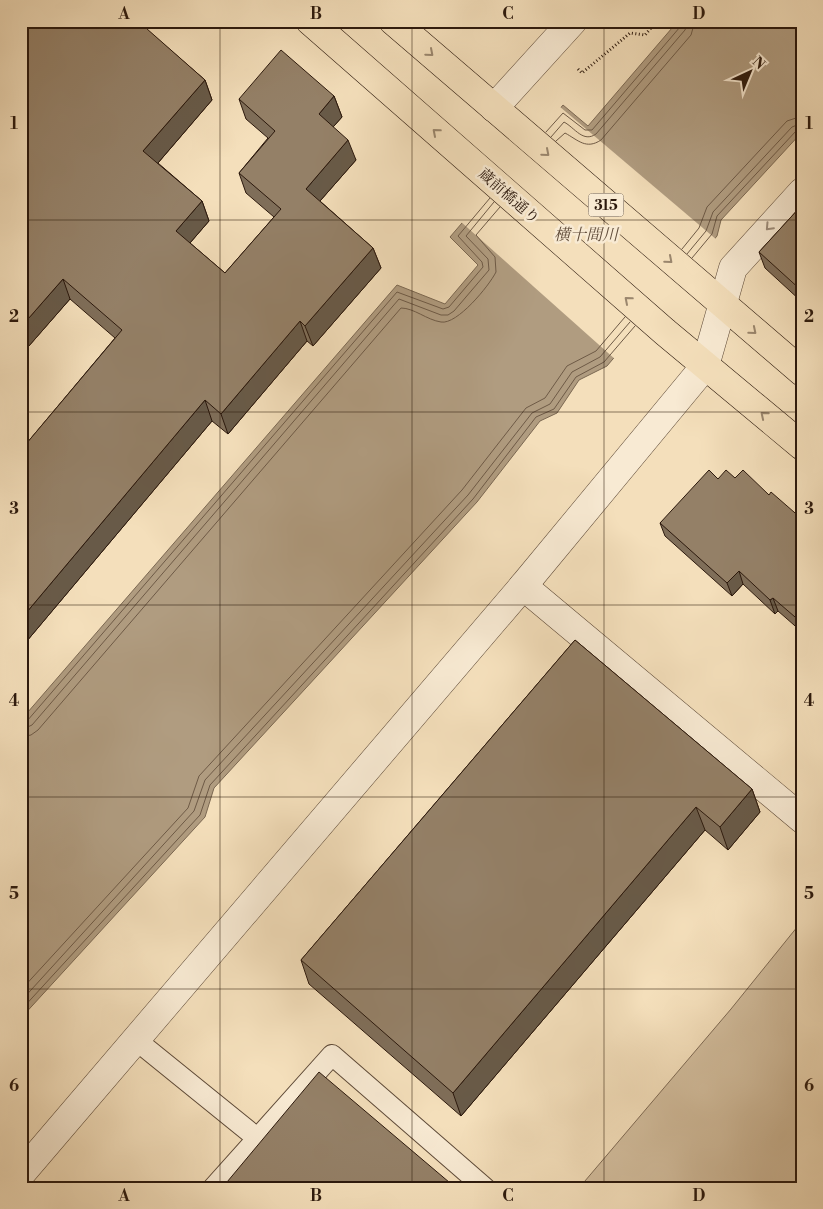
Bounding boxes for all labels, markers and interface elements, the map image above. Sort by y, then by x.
text: A [117,4,130,24]
text: B [310,4,322,24]
text: C [502,4,514,24]
text: D [693,4,706,24]
one-way arrow [425,47,434,56]
north arrow [726,48,776,98]
text: N [748,53,769,74]
text: 1 [10,114,18,134]
text: 1 [805,114,813,134]
one-way arrow [433,129,442,138]
one-way arrow [541,148,550,157]
street label: 蔵前橋通り [474,165,543,228]
road number: 315 [588,194,624,216]
one-way arrow [766,222,775,231]
water label: 横十間川 [554,225,620,245]
one-way arrow [664,254,673,263]
one-way arrow [625,297,634,306]
text: 2 [9,307,19,327]
text: 2 [804,307,814,327]
one-way arrow [747,325,756,334]
one-way arrow [761,412,770,420]
text: 3 [9,499,19,519]
text: 3 [804,499,814,519]
text: 4 [9,691,20,711]
text: 4 [804,691,815,711]
text: 5 [9,884,19,904]
text: 5 [804,884,814,904]
text: 6 [9,1076,19,1096]
text: 6 [804,1076,814,1096]
text: A [117,1186,130,1206]
text: B [310,1186,322,1206]
text: C [502,1186,514,1206]
text: D [693,1186,706,1206]

